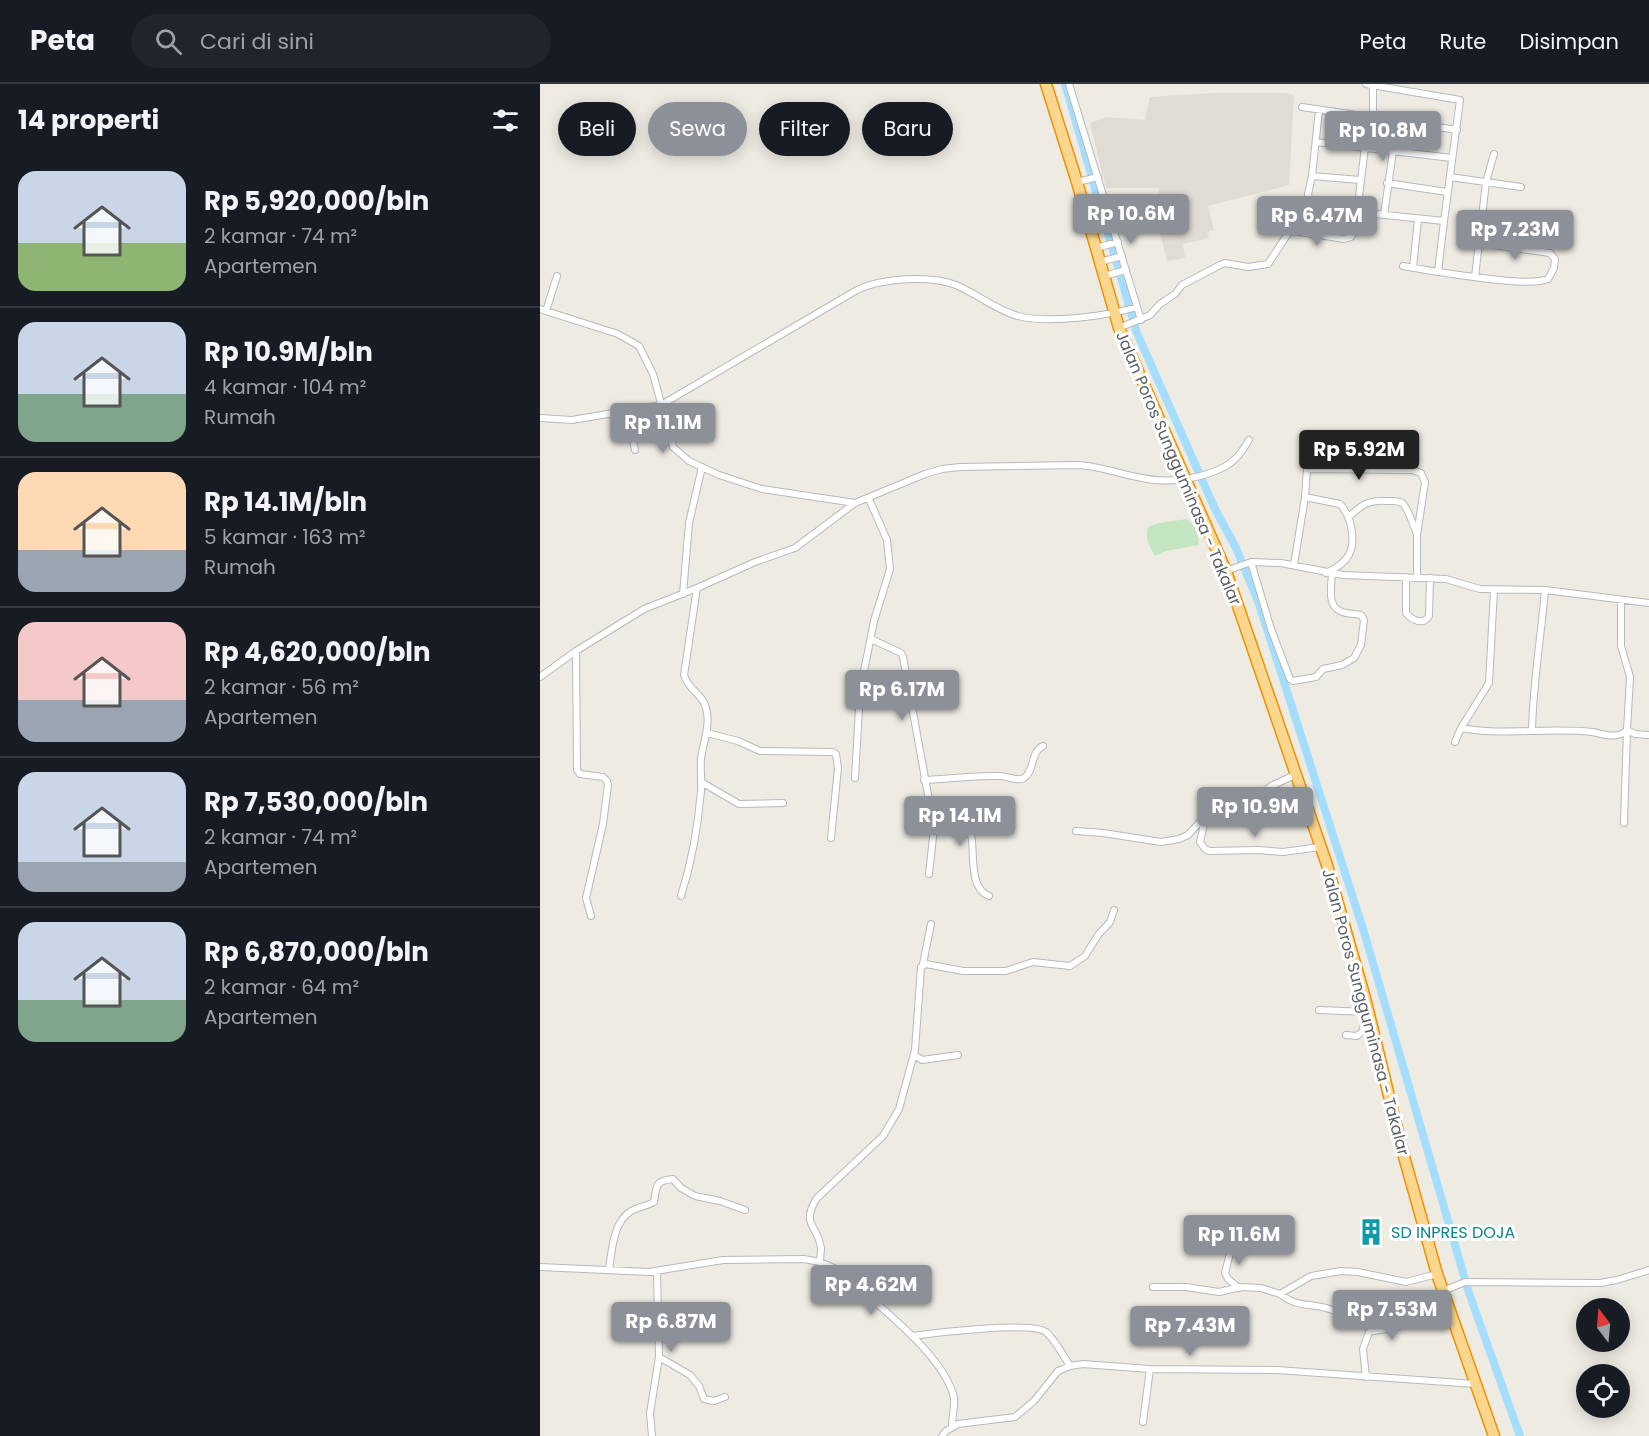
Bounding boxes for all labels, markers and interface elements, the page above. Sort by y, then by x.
search box [131,14,551,68]
text: Peta [30,21,95,60]
icon: search [152,25,185,58]
text: Cari di sini [200,26,314,57]
text: Peta [1359,27,1407,56]
text: Rute [1440,27,1486,56]
text: Disimpan [1519,27,1619,56]
text: 14 properti [18,102,159,138]
chip: Beli [558,102,636,156]
chip: Sewa [648,102,747,156]
chip: Filter [759,102,850,156]
chip: Baru [862,102,953,156]
icon: filters [489,104,522,137]
pin: Rp 10.8M [1321,111,1445,162]
text: Rp 10.8M [1339,116,1427,144]
text: Rp 5,920,000/bln [204,183,429,219]
pin: Rp 10.6M [1069,194,1193,245]
icon: home [66,195,138,267]
pin: Rp 6.47M [1255,196,1379,247]
text: Rp 10.6M [1087,199,1175,227]
text: Rp 6.47M [1271,201,1363,229]
pin: Rp 7.23M [1453,210,1577,261]
text: Rp 7.23M [1470,215,1560,243]
text: 2 kamar · 74 m² [204,222,357,250]
text: Apartemen [204,252,317,280]
street label: Jalan Poros Sungguminasa - Takalar [1110,328,1247,609]
text: Rp 10.9M/bln [204,334,373,370]
icon: home [66,346,138,418]
text: 4 kamar · 104 m² [204,373,366,401]
text: Rumah [204,403,276,431]
pin: Rp 11.1M [601,403,725,454]
text: Rp 11.1M [624,408,702,436]
pin: Rp 5.92M [1297,430,1421,481]
text: Rp 5.92M [1313,435,1405,463]
text: Rp 14.1M/bln [204,484,367,520]
icon: home [66,496,138,568]
text: 5 kamar · 163 m² [204,523,366,551]
text: Rumah [204,553,276,581]
text: Rp 4,620,000/bln [204,634,431,670]
icon: home [66,646,138,718]
pin: Rp 6.17M [840,670,964,721]
text: 2 kamar · 56 m² [204,673,359,701]
text: Rp 6.17M [859,675,945,703]
text: Apartemen [204,703,317,731]
text: Rp 7,530,000/bln [204,784,428,820]
pin: Rp 10.9M [1193,787,1317,838]
text: Rp 10.9M [1211,792,1299,820]
icon: home [66,796,138,868]
pin: Rp 14.1M [898,796,1022,847]
text: Rp 14.1M [918,801,1002,829]
text: 2 kamar · 74 m² [204,823,357,851]
text: Apartemen [204,853,317,881]
street label: Jalan Poros Sungguminasa - Takalar [1316,866,1415,1158]
text: Rp 6,870,000/bln [204,934,429,970]
icon: home [66,946,138,1018]
text: 2 kamar · 64 m² [204,973,359,1001]
text: Apartemen [204,1003,317,1031]
pin: Rp 11.6M [1177,1215,1301,1266]
building icon: SD INPRES DOJA [1356,1217,1386,1247]
text: Rp 11.6M [1198,1220,1280,1248]
place label: SD INPRES DOJA [1391,1221,1515,1244]
pin: Rp 4.62M [809,1265,933,1316]
text: Rp 4.62M [825,1270,917,1298]
pin: Rp 7.53M [1330,1290,1454,1341]
text: Rp 7.53M [1347,1295,1437,1323]
north arrow [1576,1298,1630,1352]
map controls [1576,1298,1630,1418]
pin: Rp 6.87M [609,1302,733,1353]
pin: Rp 7.43M [1128,1306,1252,1357]
text: Rp 6.87M [625,1307,717,1335]
text: Rp 7.43M [1144,1311,1236,1339]
button: locate [1576,1364,1630,1418]

